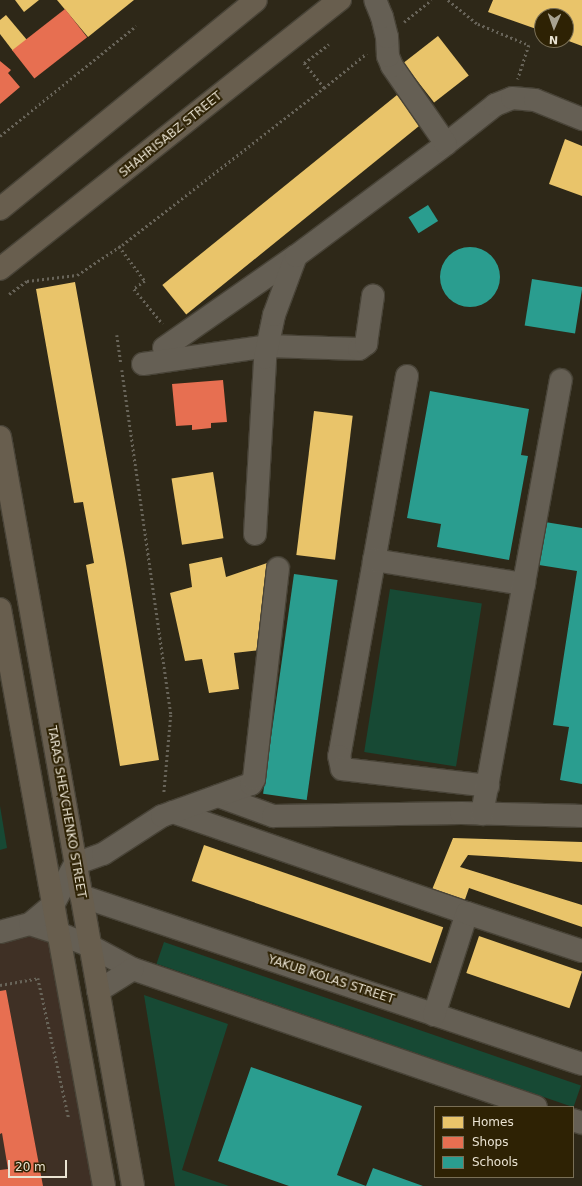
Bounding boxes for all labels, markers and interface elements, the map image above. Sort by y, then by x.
north arrow [534,8,574,48]
text: N [549,33,558,46]
street label: SHAHRISABZ STREET [117,89,225,181]
street label: TARAS SHEVCHENKO STREET [44,725,88,899]
street label: YAKUB KOLAS STREET [266,953,396,1007]
legend [434,1106,574,1178]
text: Homes [472,1115,514,1129]
text: Shops [472,1135,508,1149]
scale bar [10,1152,69,1178]
text: Schools [472,1155,518,1169]
text: 20 m [15,1160,46,1174]

